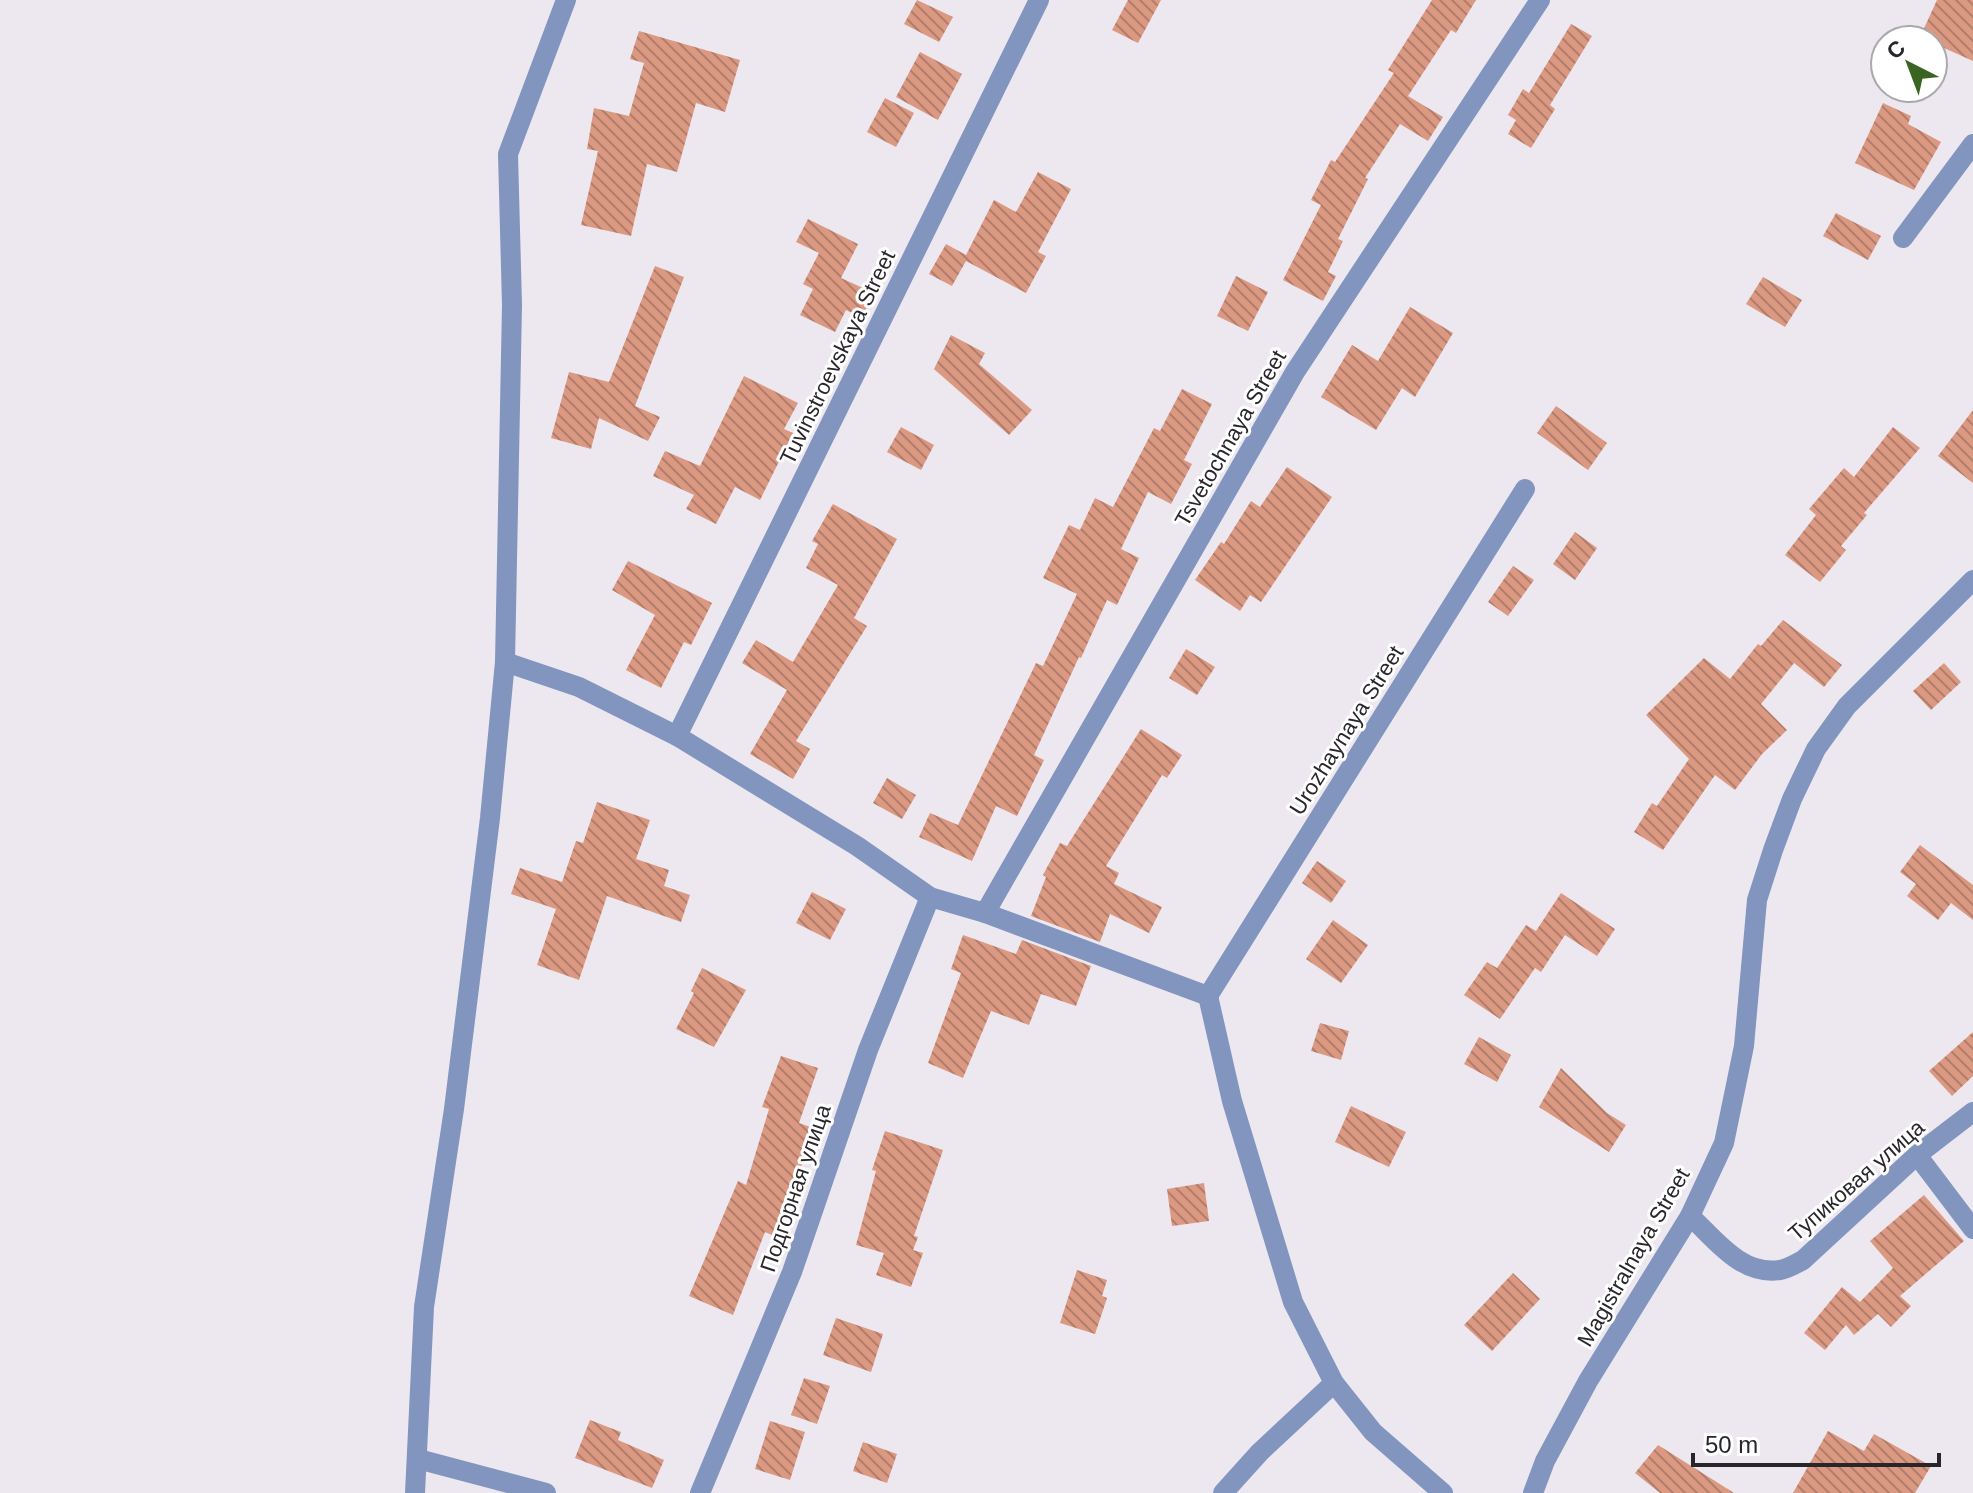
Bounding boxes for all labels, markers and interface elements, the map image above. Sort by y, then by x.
north arrow [1869,24,1949,104]
text: С [1882,35,1910,64]
street label: Tuvinstroevskaya Street [775,246,900,468]
street label: Tsvetochnaya Street [1170,346,1291,531]
street label: Urozhaynaya Street [1284,641,1409,819]
street label: Подгорная улица [755,1100,836,1275]
street label: Тупиковая улица [1783,1114,1930,1246]
street label: Magistralnaya Street [1572,1164,1695,1351]
scale bar [1693,1417,1939,1467]
text: 50 m [1705,1431,1758,1458]

